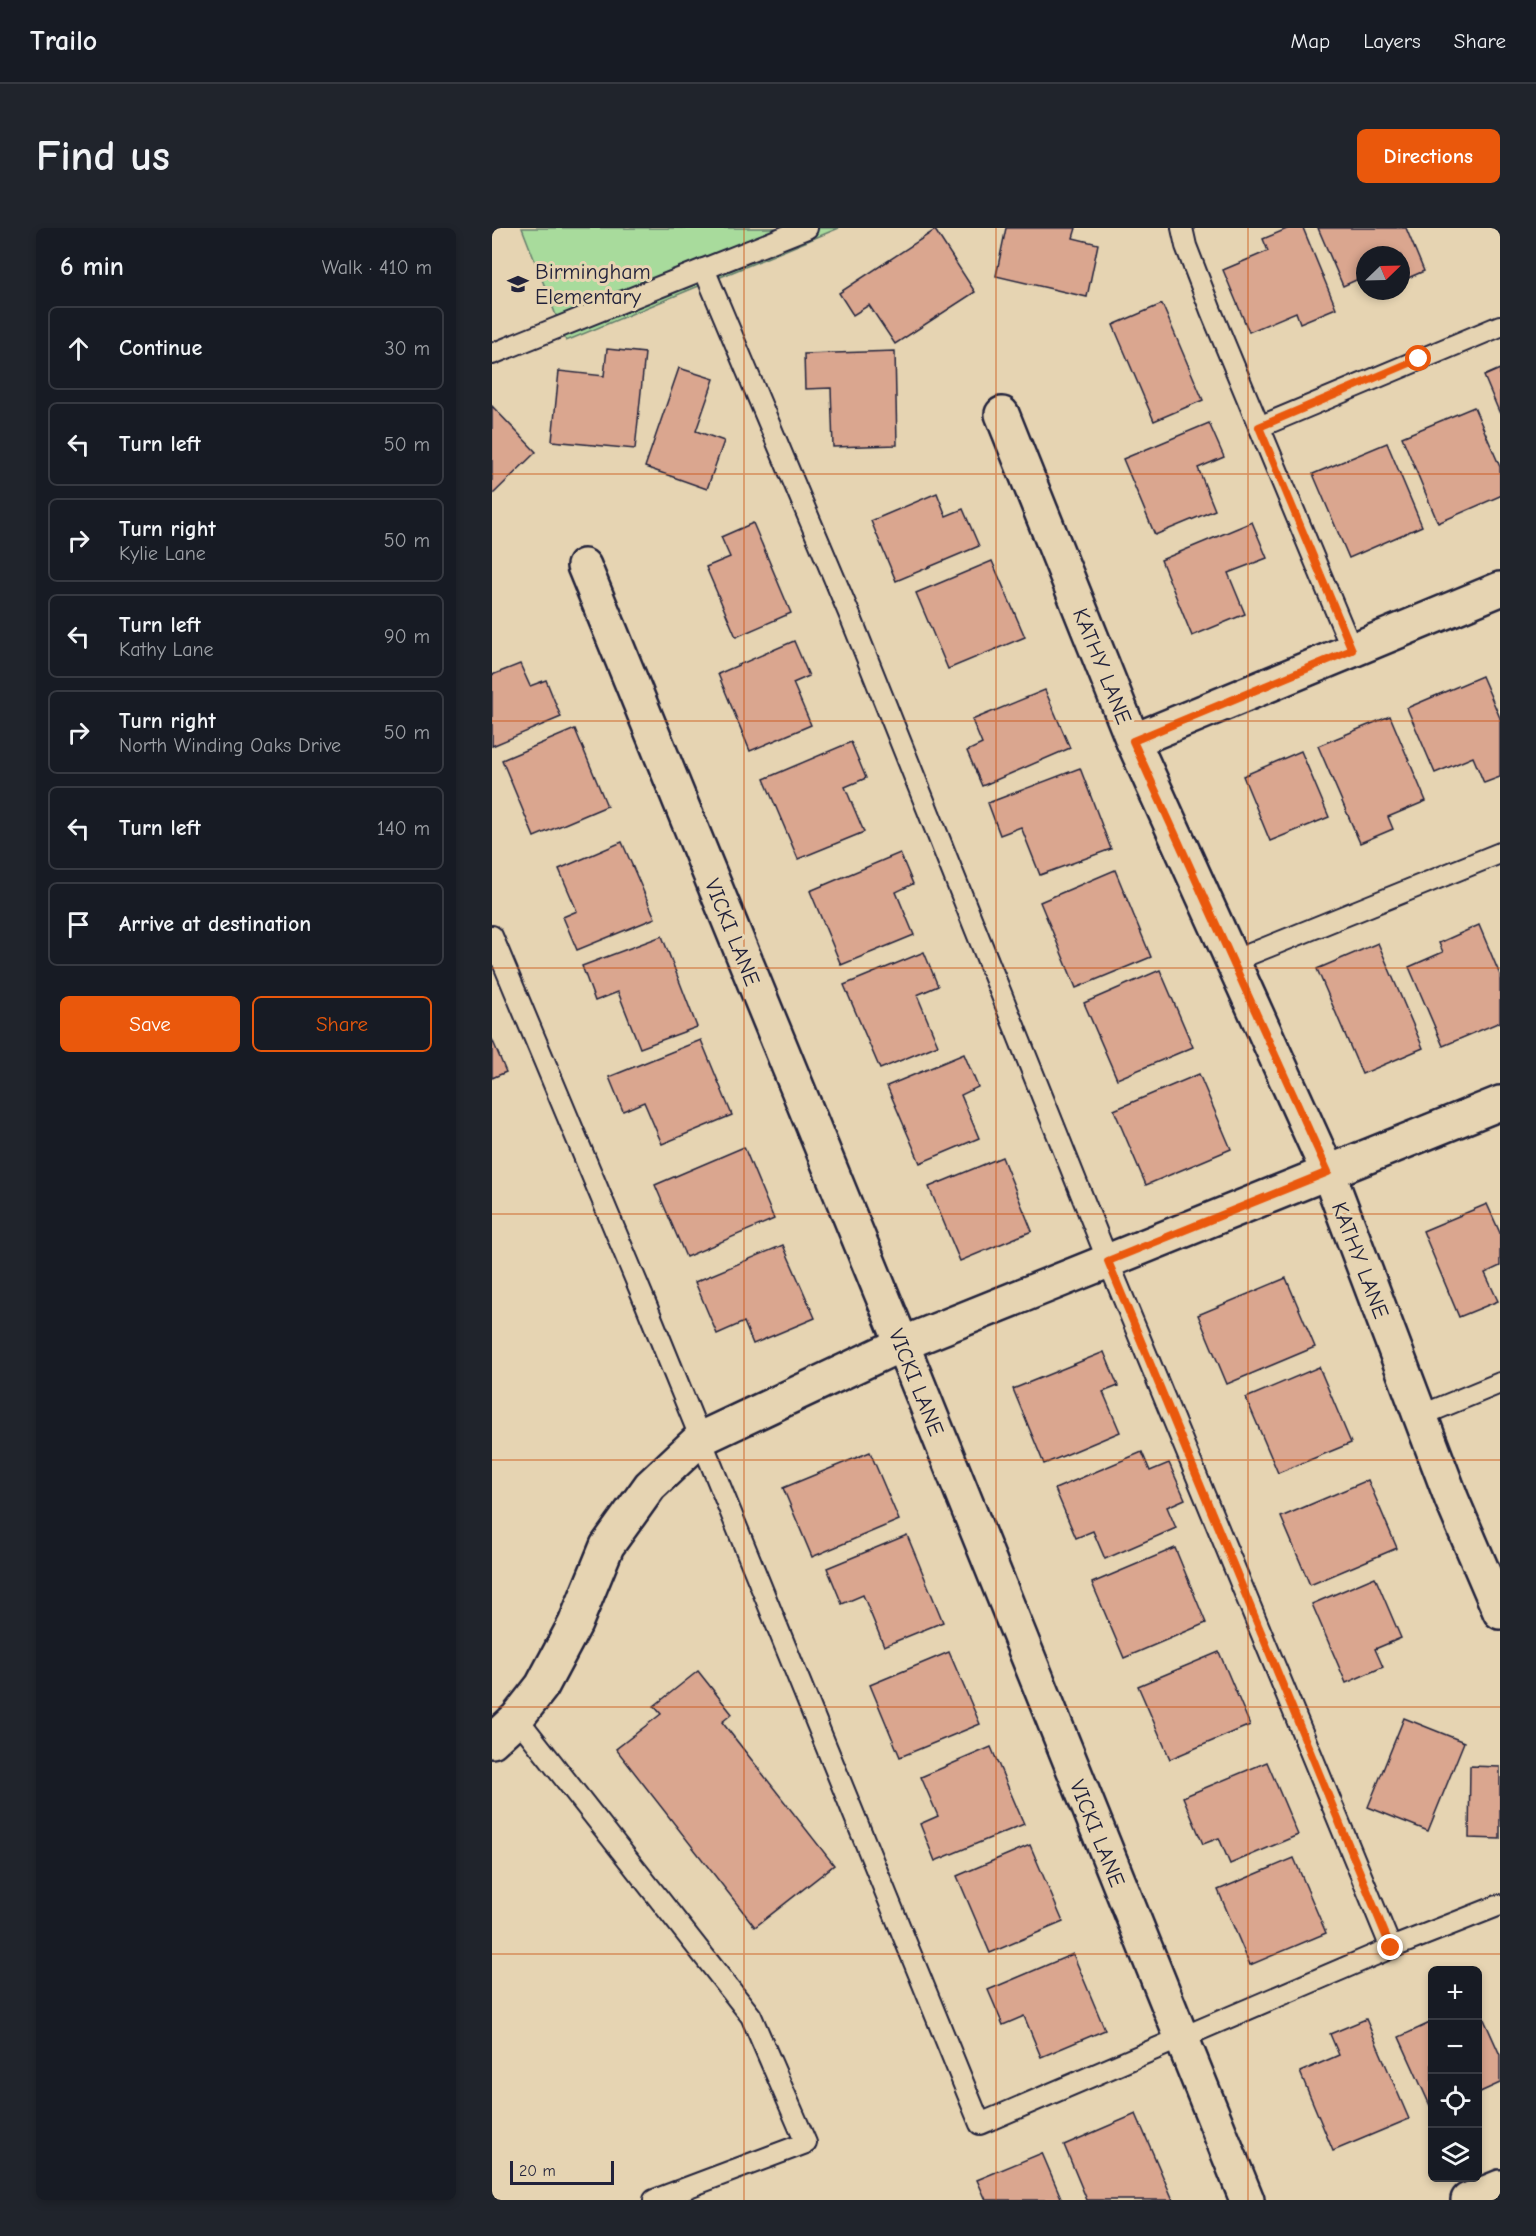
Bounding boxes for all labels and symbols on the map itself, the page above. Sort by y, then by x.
north arrow [1356,246,1410,300]
place label: Birmingham Elementary [535,259,651,310]
school or university icon: Birmingham Elementary [506,272,530,296]
route start [1405,345,1431,371]
street label: KATHY LANE [1067,605,1137,728]
street label: VICKI LANE [699,875,765,990]
street label: KATHY LANE [1326,1198,1394,1322]
street label: VICKI LANE [883,1325,949,1440]
street label: VICKI LANE [1064,1776,1130,1891]
route end [1377,1934,1403,1960]
scale bar [510,2158,614,2186]

